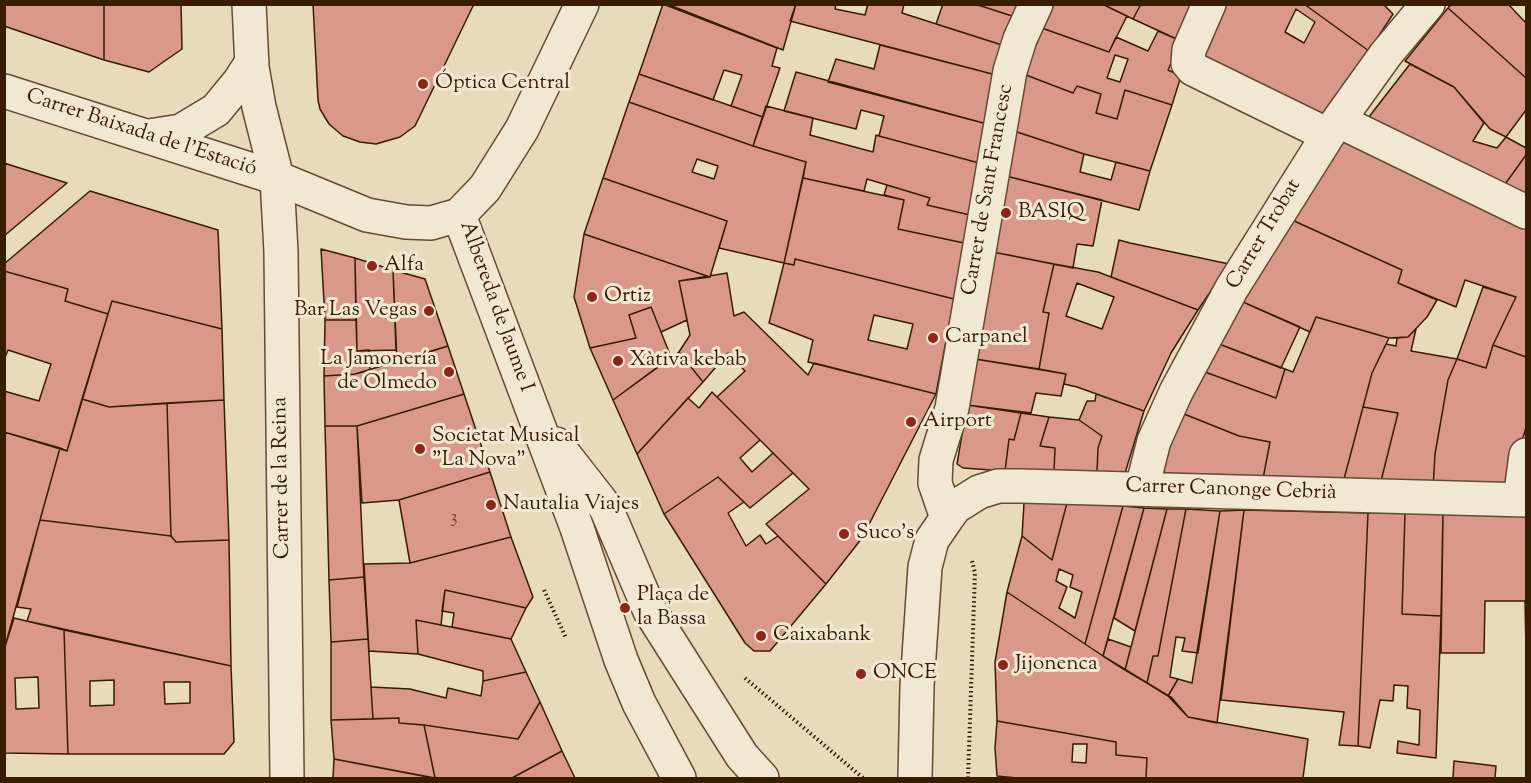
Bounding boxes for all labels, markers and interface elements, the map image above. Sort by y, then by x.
place label: Óptica Central [435,71,570,97]
marker: Óptica Central [416,77,430,91]
street label: Carrer de Sant Francesc [958,82,1020,298]
street label: Carrer Baixada de l'Estació [22,85,260,183]
street label: Carrer Trobat [1222,175,1308,295]
place label: BASIQ [1018,200,1084,226]
marker: BASIQ [999,206,1013,220]
street label: Albereda de Jaume I [452,218,538,396]
place label: Alfa [384,253,424,279]
marker: Alfa [365,259,379,273]
place label: Ortiz [604,284,651,310]
marker: Ortiz [585,290,599,304]
place label: Bar Las Vegas [294,298,417,324]
marker: Bar Las Vegas [422,304,436,318]
place label: Carpanel [945,325,1028,351]
marker: Carpanel [926,331,940,345]
place label: La Jamonería de Olmedo [320,347,437,397]
place label: Xàtiva kebab [630,348,746,374]
marker: Xàtiva kebab [611,354,625,368]
marker: La Jamonería de Olmedo [442,365,456,379]
street label: Carrer de la Reina [269,397,297,559]
place label: Airport [923,409,992,435]
marker: Airport [904,415,918,429]
place label: Societat Musical "La Nova" [432,424,580,474]
marker: Societat Musical "La Nova" [413,442,427,456]
street label: Carrer Canonge Cebrià [1125,475,1337,507]
place label: Nautalia Viajes [503,492,639,518]
marker: Nautalia Viajes [484,498,498,512]
house number: 3 [450,508,458,530]
place label: Suco's [856,521,914,547]
marker: Suco's [837,527,851,541]
place label: Plaça de la Bassa [637,583,709,633]
marker: Plaça de la Bassa [618,601,632,615]
place label: Caixabank [773,623,871,649]
marker: Caixabank [754,629,768,643]
place label: Jijonenca [1015,652,1098,678]
marker: Jijonenca [996,658,1010,672]
place label: ONCE [873,661,937,687]
marker: ONCE [854,667,868,681]

